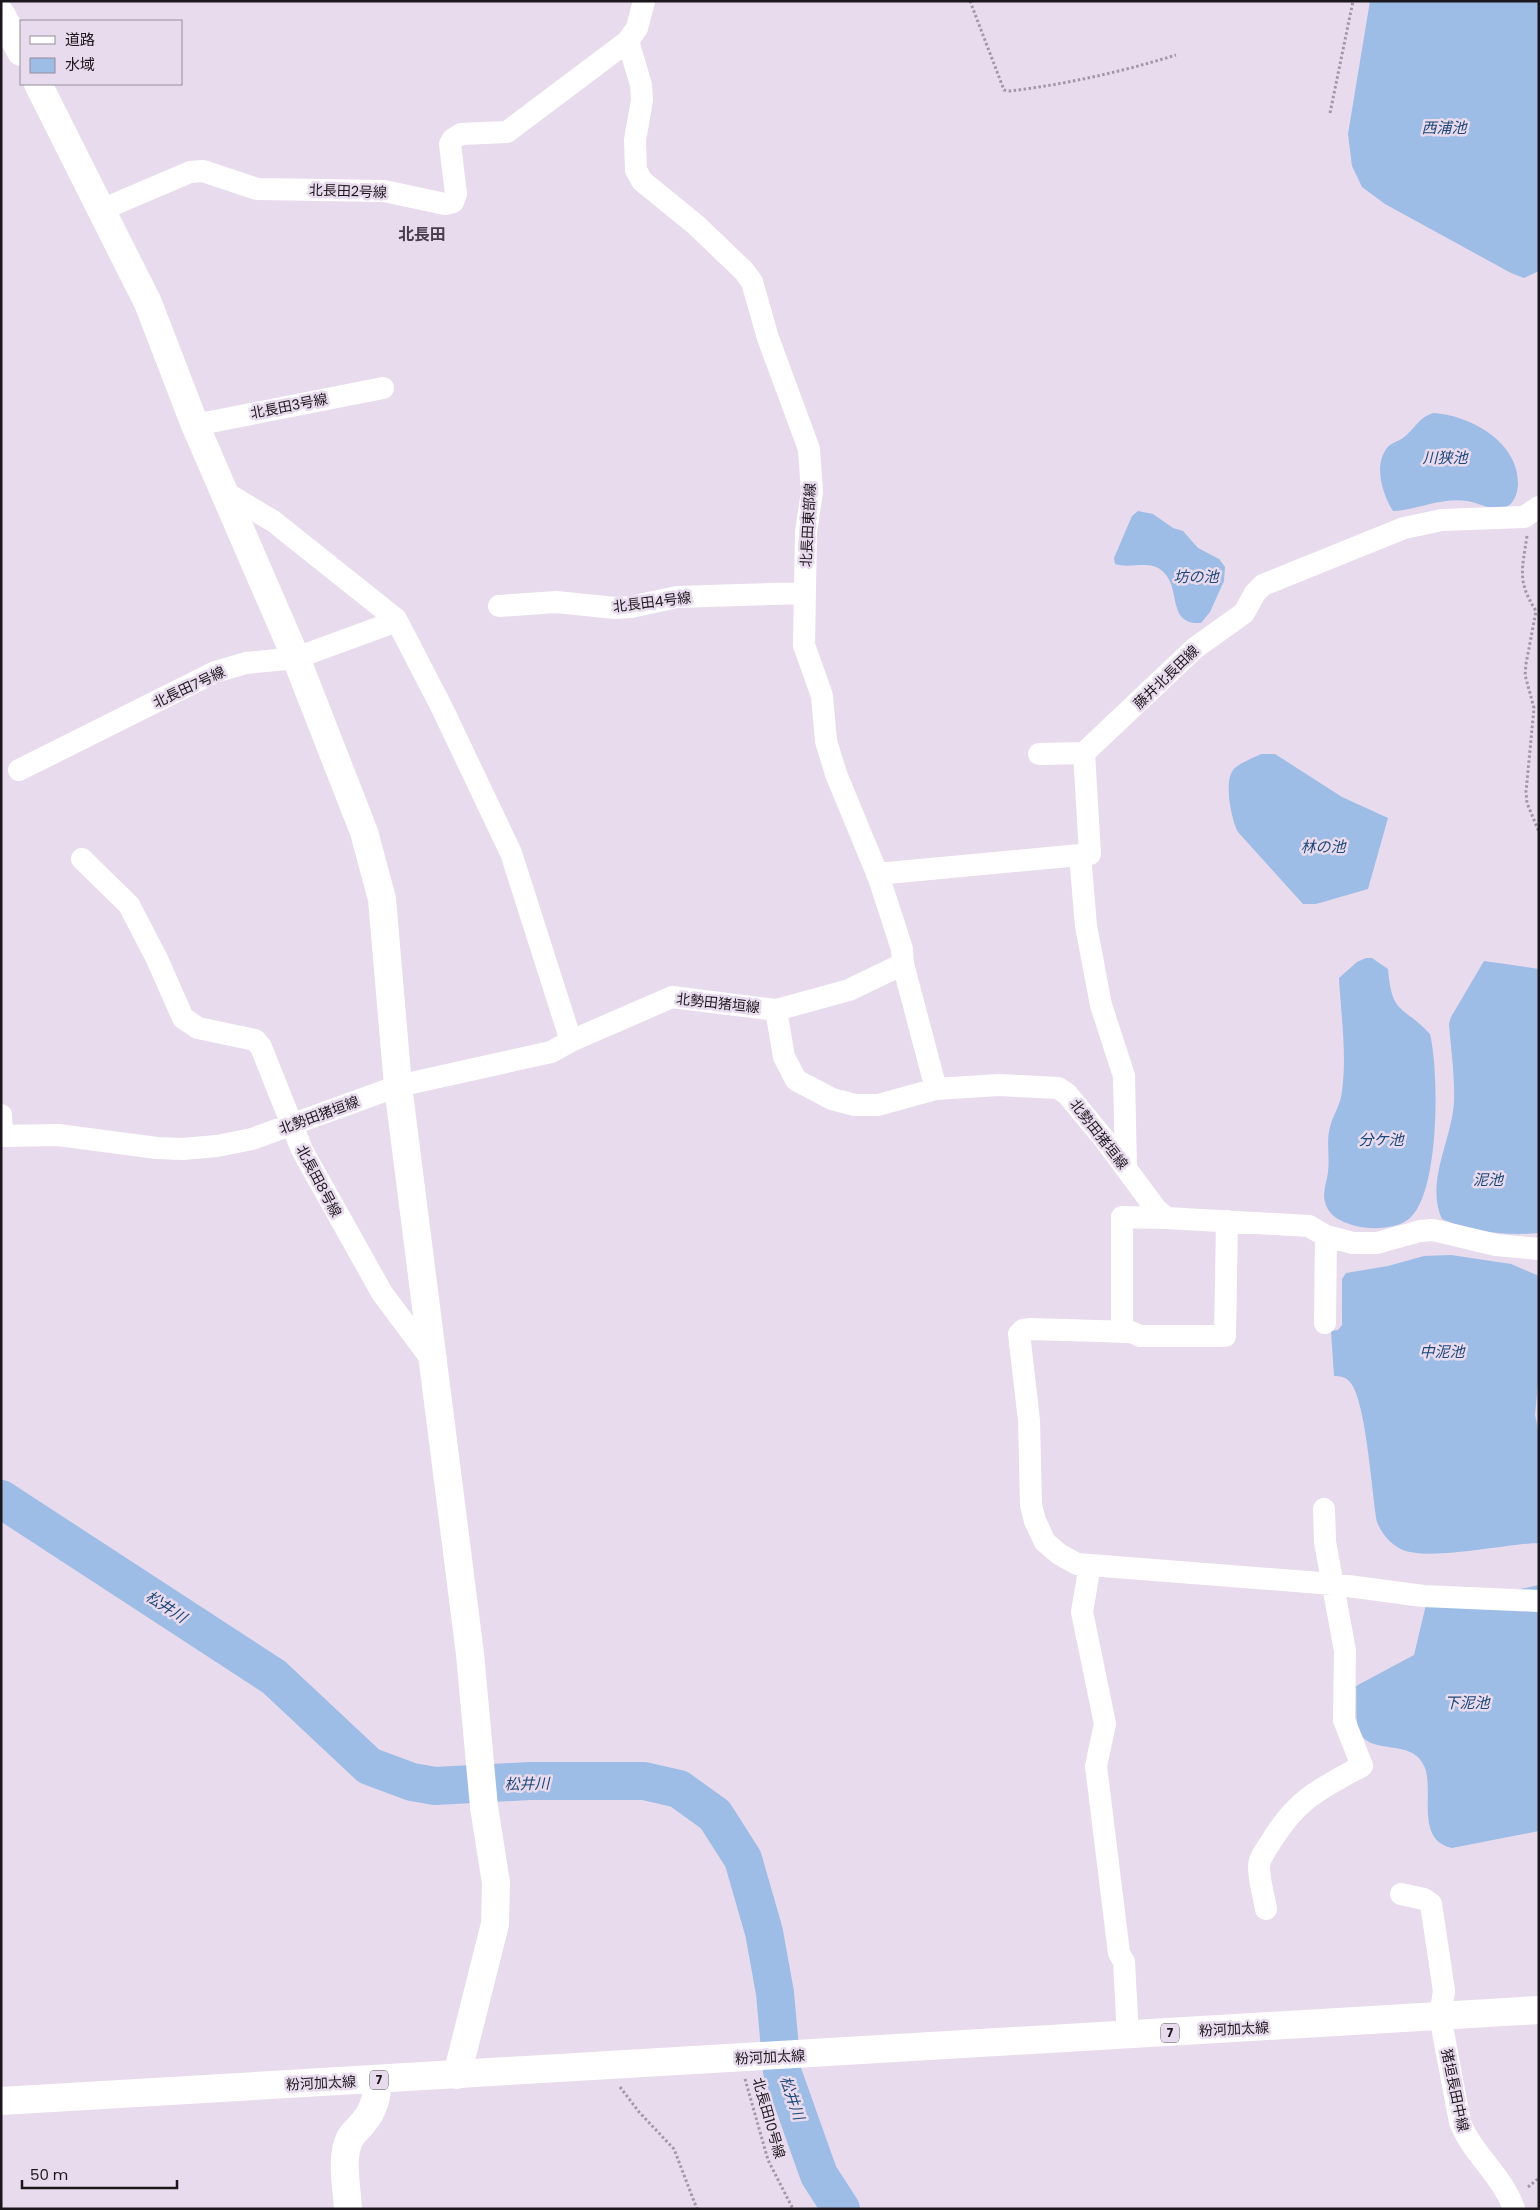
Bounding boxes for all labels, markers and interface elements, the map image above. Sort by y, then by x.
legend [20,20,182,85]
text: 道路 [65,29,95,50]
text: 水域 [65,54,95,75]
water label: 西浦池 [1421,117,1468,138]
street label: 北長田2号線 [309,180,387,202]
district label: 北長田 [398,223,446,246]
street label: 北長田3号線 [249,389,329,423]
water label: 川狭池 [1422,447,1469,468]
street label: 北長田東部線 [796,483,820,567]
water label: 坊の池 [1173,566,1220,587]
street label: 北長田4号線 [612,587,692,617]
street label: 藤井北長田線 [1129,641,1203,713]
street label: 北長田7号線 [150,662,228,712]
water label: 林の池 [1300,836,1347,857]
street label: 北勢田猪垣線 [675,989,761,1017]
street label: 北勢田猪垣線 [276,1091,362,1139]
street label: 北勢田猪垣線 [1065,1095,1133,1173]
water label: 分ケ池 [1358,1129,1405,1150]
street label: 北長田8号線 [292,1141,346,1221]
water label: 泥池 [1473,1169,1505,1190]
water label: 中泥池 [1419,1341,1466,1362]
water label: 松井川 [142,1586,193,1629]
water label: 下泥池 [1444,1692,1491,1713]
water label: 松井川 [504,1773,552,1794]
street label: 粉河加太線 [1199,2017,1269,2041]
road number: 7 [1161,2024,1179,2042]
street label: 粉河加太線 [735,2045,805,2069]
street label: 猪垣長田中線 [1436,2047,1474,2133]
road number: 7 [370,2070,388,2090]
street label: 粉河加太線 [286,2071,356,2095]
water label: 松井川 [775,2073,810,2124]
street label: 北長田10号線 [748,2075,790,2161]
scale bar [22,2158,178,2190]
text: 50 m [30,2164,68,2185]

